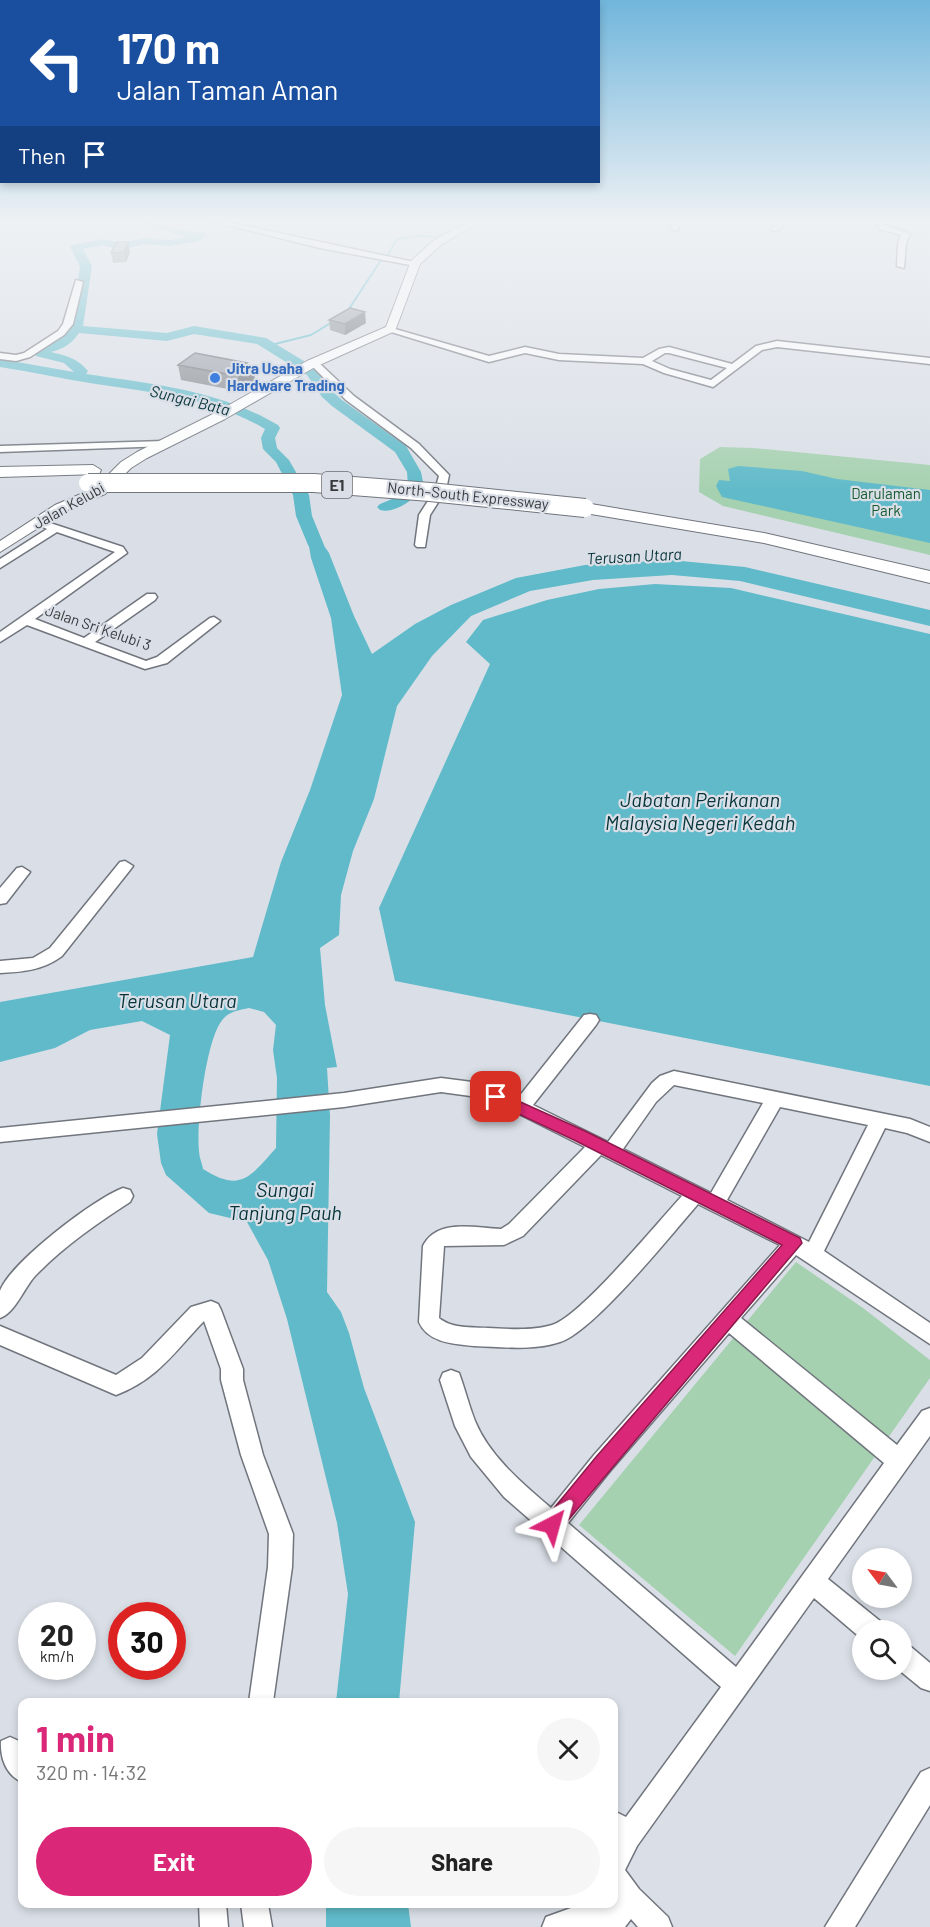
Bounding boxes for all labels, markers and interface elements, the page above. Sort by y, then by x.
text: 170 m [117,22,220,72]
icon: left [18,24,96,102]
text: Jalan Taman Aman [117,73,338,105]
icon: arrive [78,138,111,171]
text: Then [18,142,66,168]
place label: Jitra Usaha Hardware Trading [227,359,345,394]
marker: Jitra Usaha Hardware Trading [208,371,222,385]
water label: Sungai Bata [148,380,232,419]
road number: E1 [322,472,352,498]
street label: Jalan Kelubi [30,478,107,532]
street label: North–South Expressway [386,478,550,512]
park label: Darulaman Park [851,484,921,519]
water label: Terusan Utara [586,544,682,567]
street label: Jalan Sri Kelubi 3 [43,601,154,654]
water label: Jabatan Perikanan Malaysia Negeri Kedah [605,787,795,834]
water label: Terusan Utara [117,988,237,1012]
pin [470,1071,521,1122]
icon: arrive [479,1080,512,1113]
water label: Sungai Tanjung Pauh [228,1177,342,1224]
position arrow [520,1493,584,1557]
north arrow [852,1548,912,1608]
map controls [852,1548,912,1680]
speed limit sign: 30 [108,1602,186,1680]
text: 20 [40,1616,74,1652]
button: search [852,1620,912,1680]
text: km/h [40,1647,74,1665]
text: 1 min [36,1716,115,1759]
button: close [537,1718,600,1781]
text: 320 m · 14:32 [36,1760,147,1784]
button: Exit [36,1827,312,1896]
button: Share [324,1827,600,1896]

